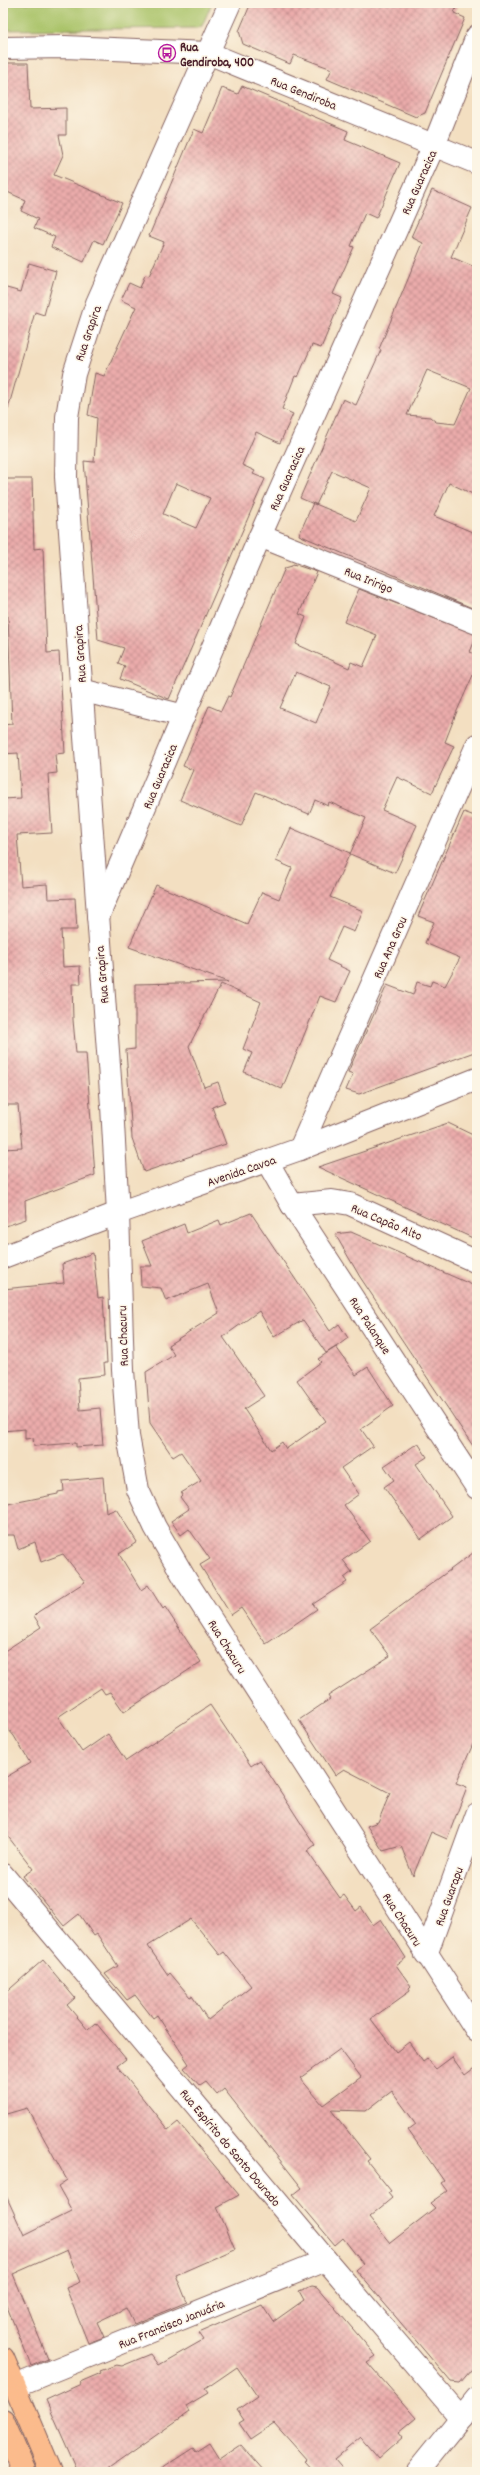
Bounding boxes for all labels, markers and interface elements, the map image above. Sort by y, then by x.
place label: Rua Gendiroba, 400 [180,39,254,73]
bus stop icon: Rua Gendiroba, 400 [157,43,177,63]
street label: Rua Gendiroba [267,72,340,117]
street label: Rua Guaracica [398,147,443,218]
street label: Rua Grapira [71,303,108,364]
street label: Rua Guaracica [266,443,311,514]
street label: Rua Iririgo [341,563,395,600]
street label: Rua Grapira [70,623,93,683]
street label: Rua Guaracica [139,741,184,813]
street label: Rua Ana Grou [369,914,413,982]
street label: Rua Grapira [91,944,115,1004]
street label: Avenida Cavoa [205,1151,280,1193]
street label: Rua Capão Alto [348,1200,425,1247]
street label: Rua Palanque [343,1294,395,1359]
street label: Rua Chacuru [114,1305,135,1367]
street label: Rua Chacuru [202,1617,250,1678]
street label: Rua Guarapu [431,1865,470,1929]
street label: Rua Chacuru [376,1890,425,1951]
street label: Rua Espírito do Santo Dourado [174,2086,284,2212]
street label: Rua Francisco Januária [116,2295,229,2355]

